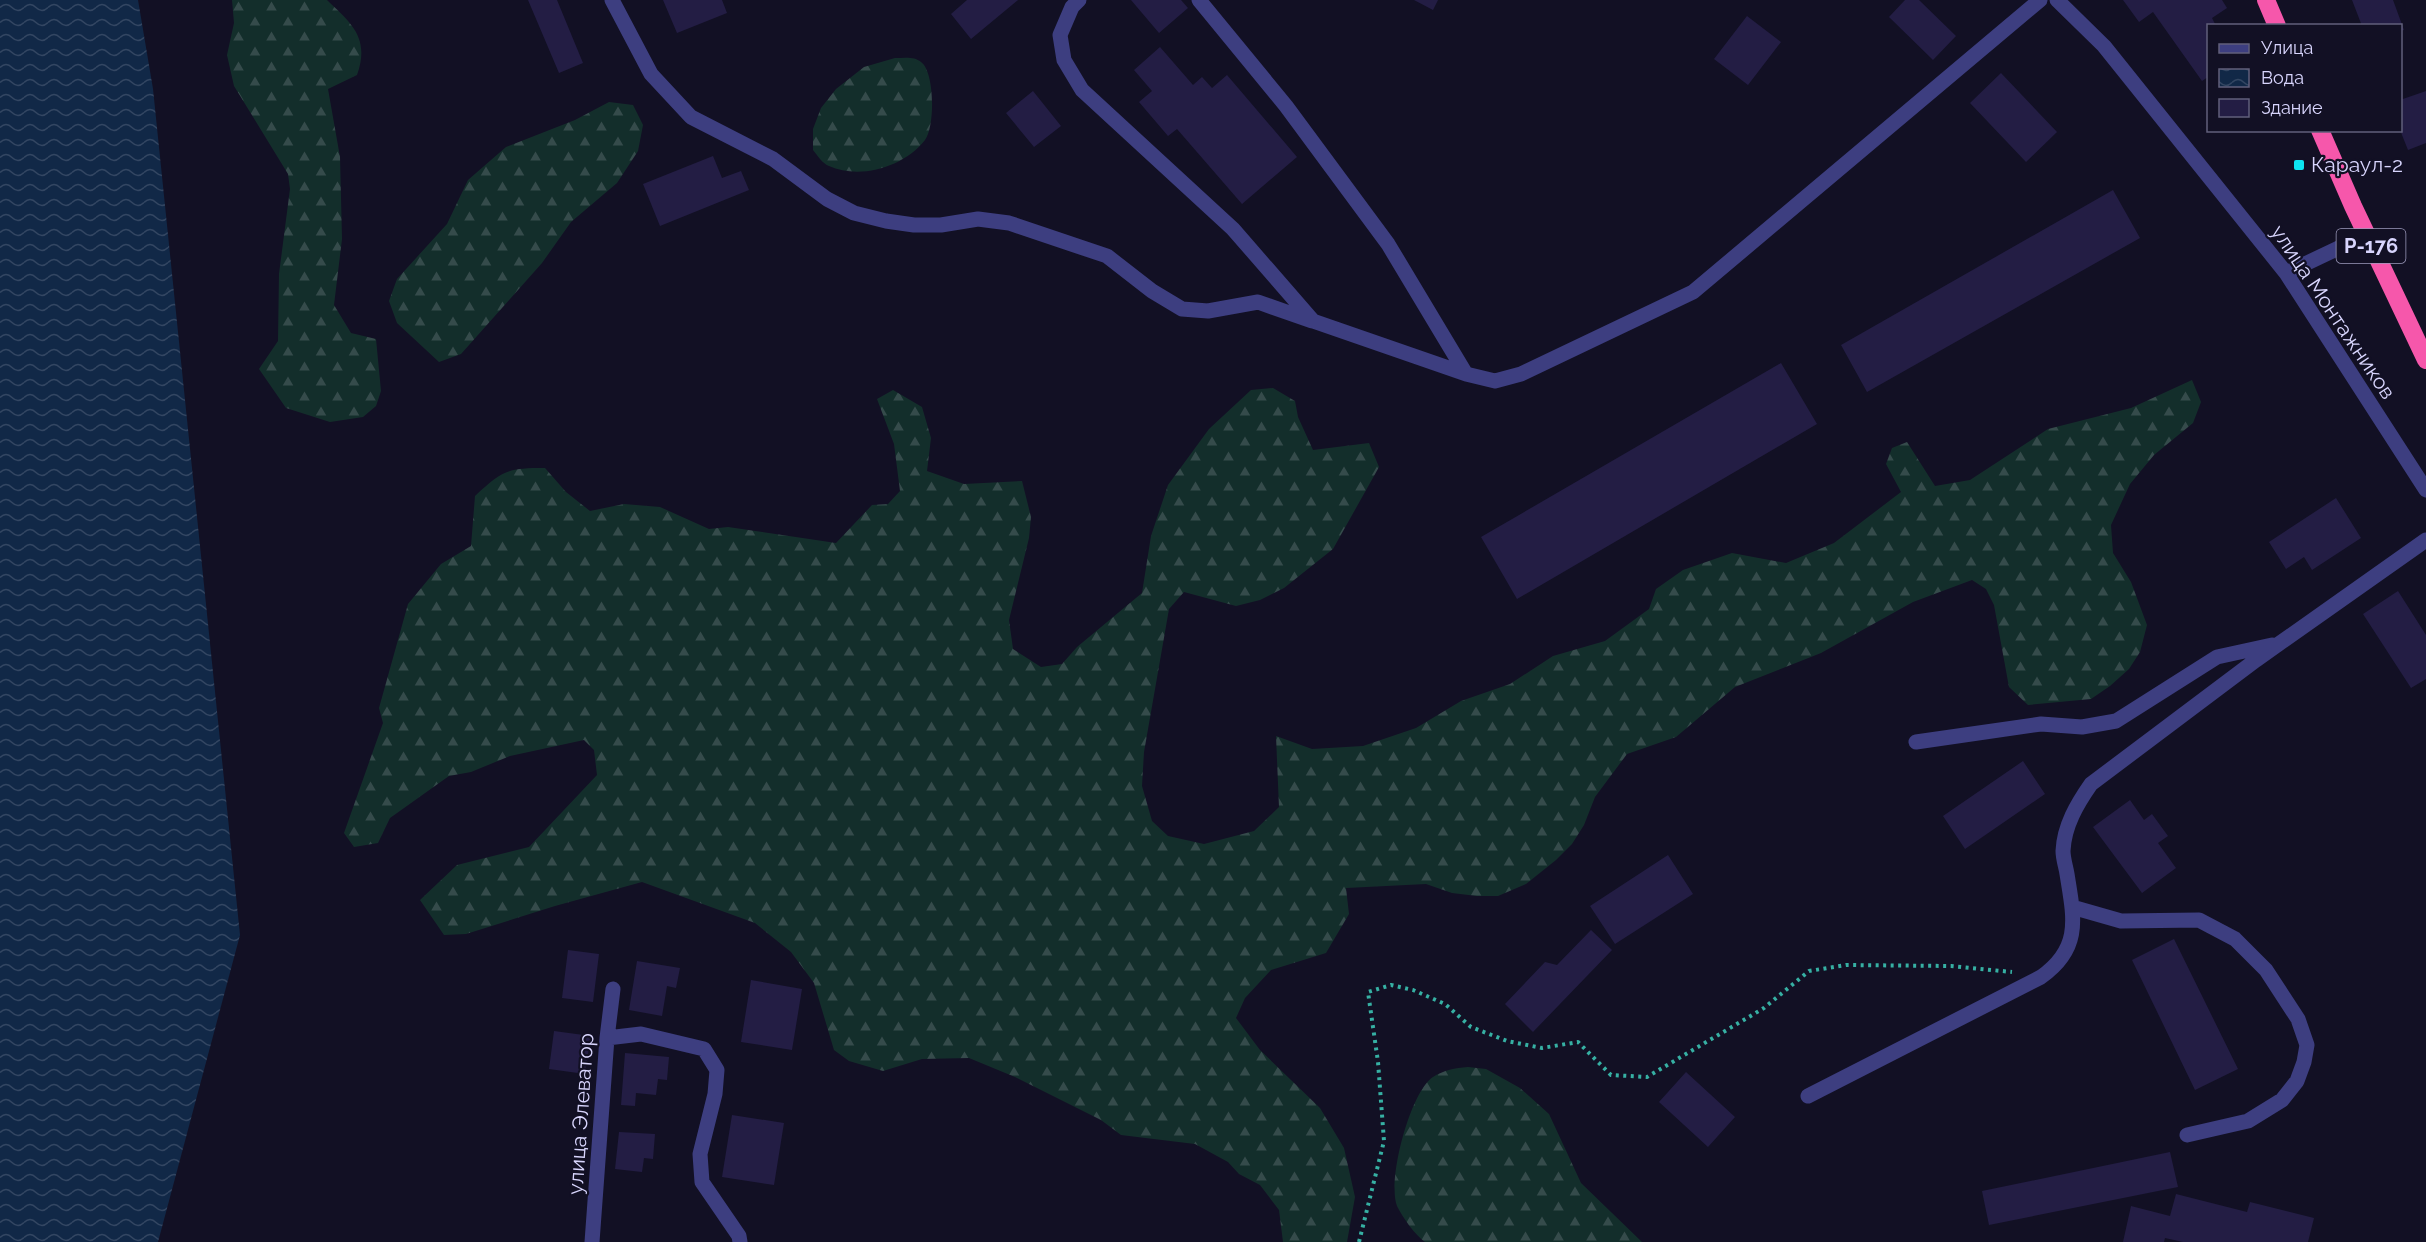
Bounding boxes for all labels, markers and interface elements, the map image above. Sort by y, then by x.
legend [2207,24,2402,132]
text: Улица [2261,37,2313,58]
text: Вода [2261,67,2304,88]
text: Здание [2261,97,2323,118]
place label: Караул-2 [2311,152,2403,177]
marker: Караул-2 [2292,158,2306,172]
street label: улица Монтажников [2266,220,2401,403]
road number: Р-176 [2336,229,2406,263]
street label: улица Элеватор [562,1032,599,1196]

